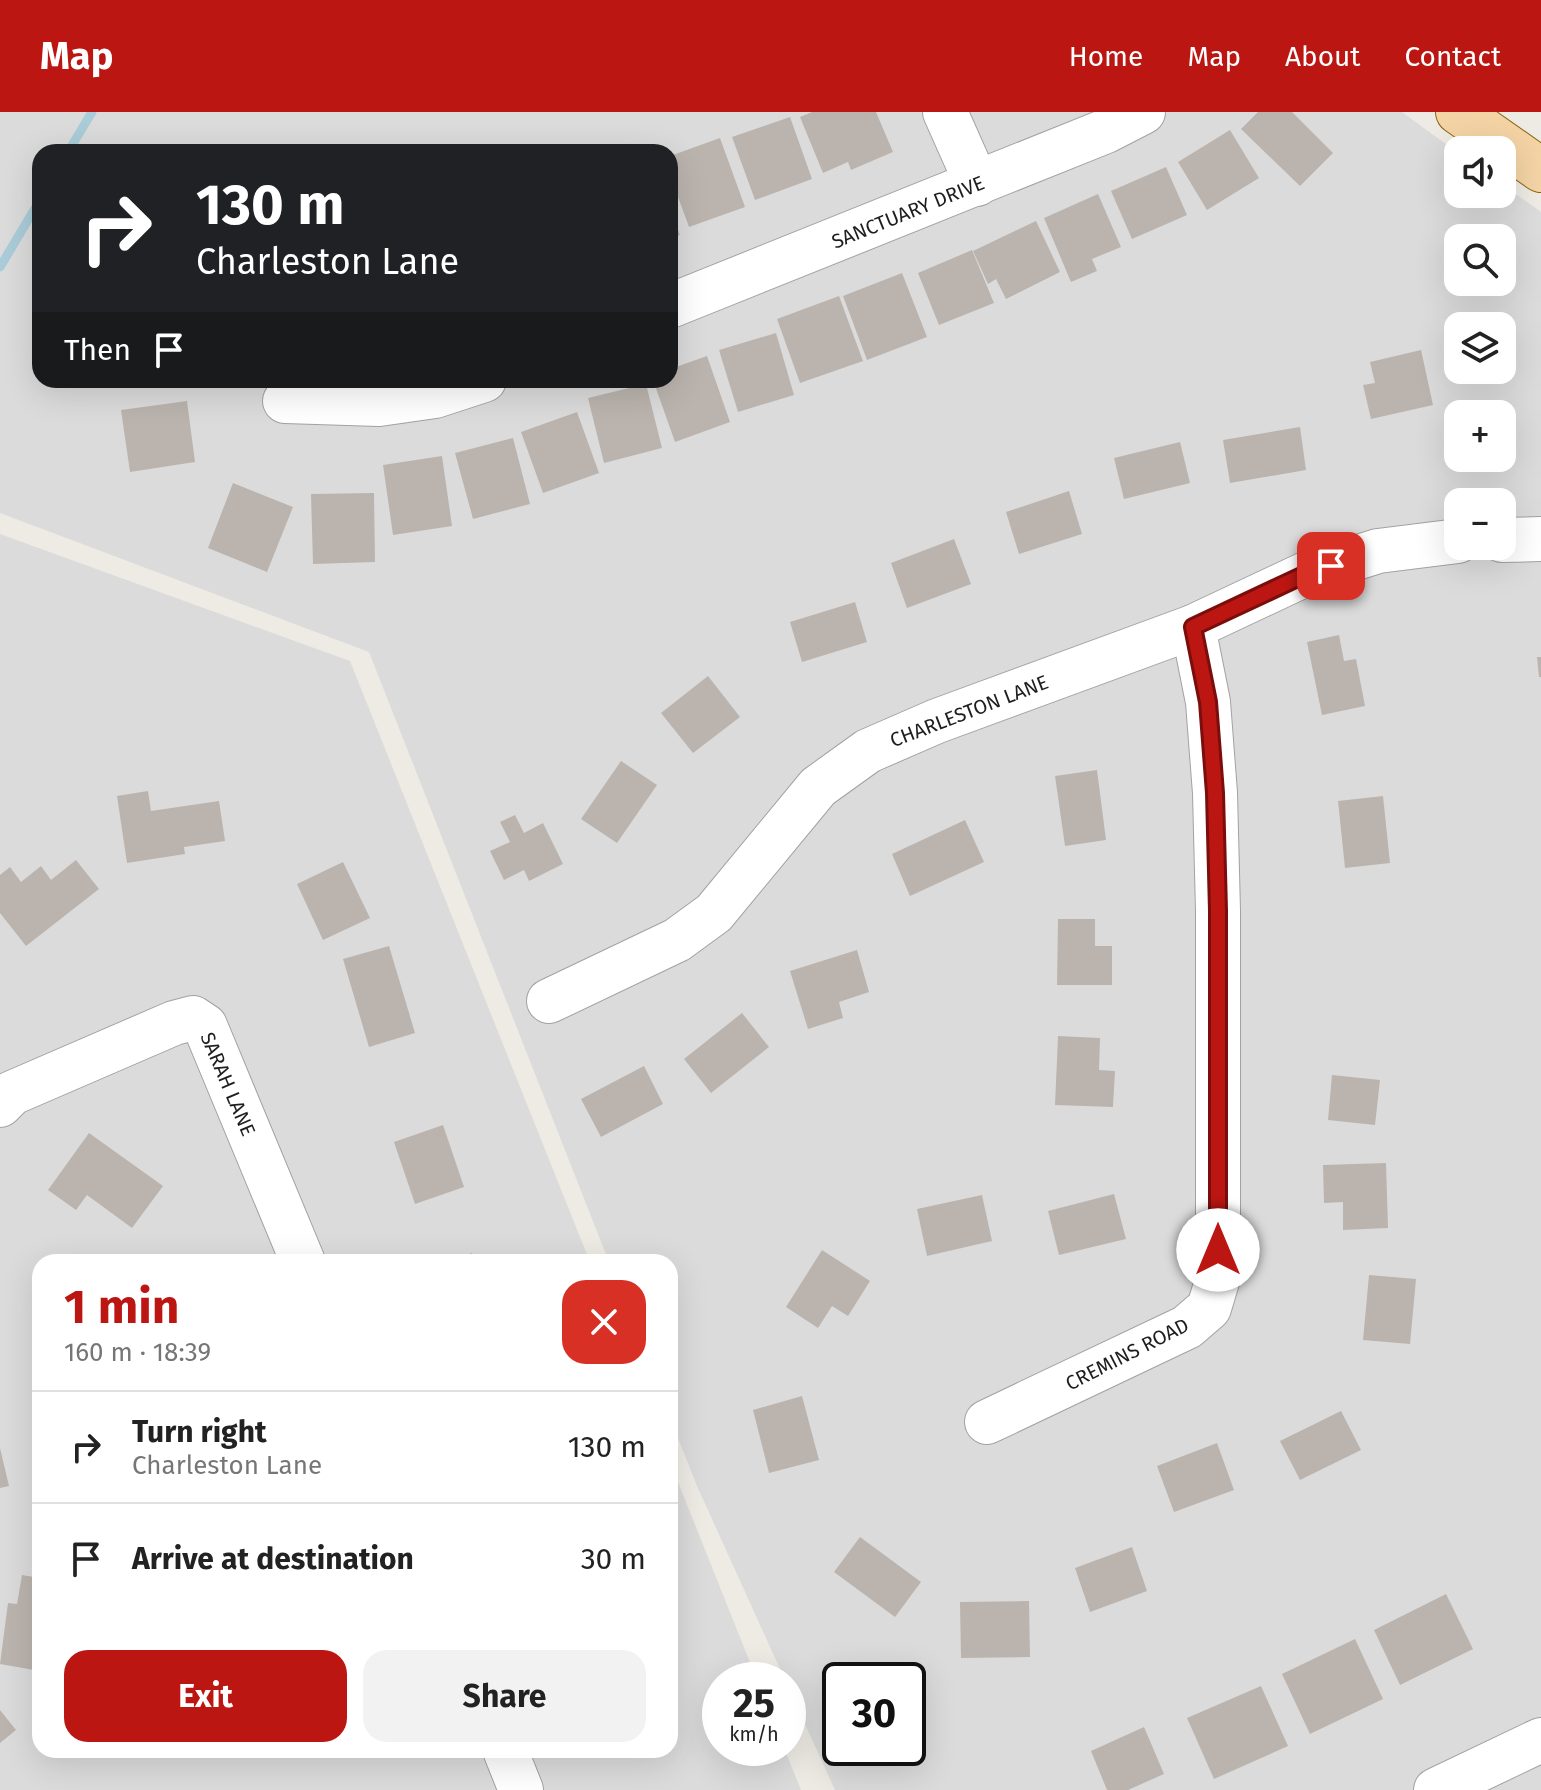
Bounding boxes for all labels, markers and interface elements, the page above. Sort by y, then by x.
text: Map [40,33,113,79]
text: Home [1069,40,1143,73]
text: Map [1187,40,1241,73]
text: About [1285,40,1360,73]
text: Contact [1404,40,1501,73]
map controls [1444,136,1516,560]
button: sound [1444,136,1516,208]
street label: SANCTUARY DRIVE [828,170,988,254]
text: 130 m [196,172,344,239]
icon: right [64,176,168,280]
button: search [1444,224,1516,296]
text: Charleston Lane [196,240,459,284]
button: layers [1444,312,1516,384]
icon: arrive [147,328,191,372]
text: Then [64,332,131,368]
button: + [1444,400,1516,472]
button: − [1444,488,1516,560]
pin [1297,532,1365,600]
icon: arrive [1309,544,1353,588]
street label: CHARLESTON LANE [887,670,1051,752]
street label: SARAH LANE [195,1028,261,1140]
position arrow [1176,1208,1260,1292]
text: 1 min [64,1278,179,1336]
button: close [562,1280,646,1364]
street label: CREMINS ROAD [1061,1313,1193,1395]
text: 160 m · 18:39 [64,1337,211,1368]
text: Turn right [132,1414,267,1450]
icon: right [64,1425,108,1469]
text: 130 m [568,1429,646,1465]
text: Charleston Lane [132,1450,322,1481]
icon: arrive [64,1537,108,1581]
text: Arrive at destination [132,1541,414,1577]
text: 30 m [581,1541,646,1577]
button: Exit [64,1650,347,1742]
button: Share [363,1650,646,1742]
speed limit sign: 30 [822,1662,926,1766]
text: 25 [733,1680,775,1728]
text: km/h [729,1722,779,1746]

